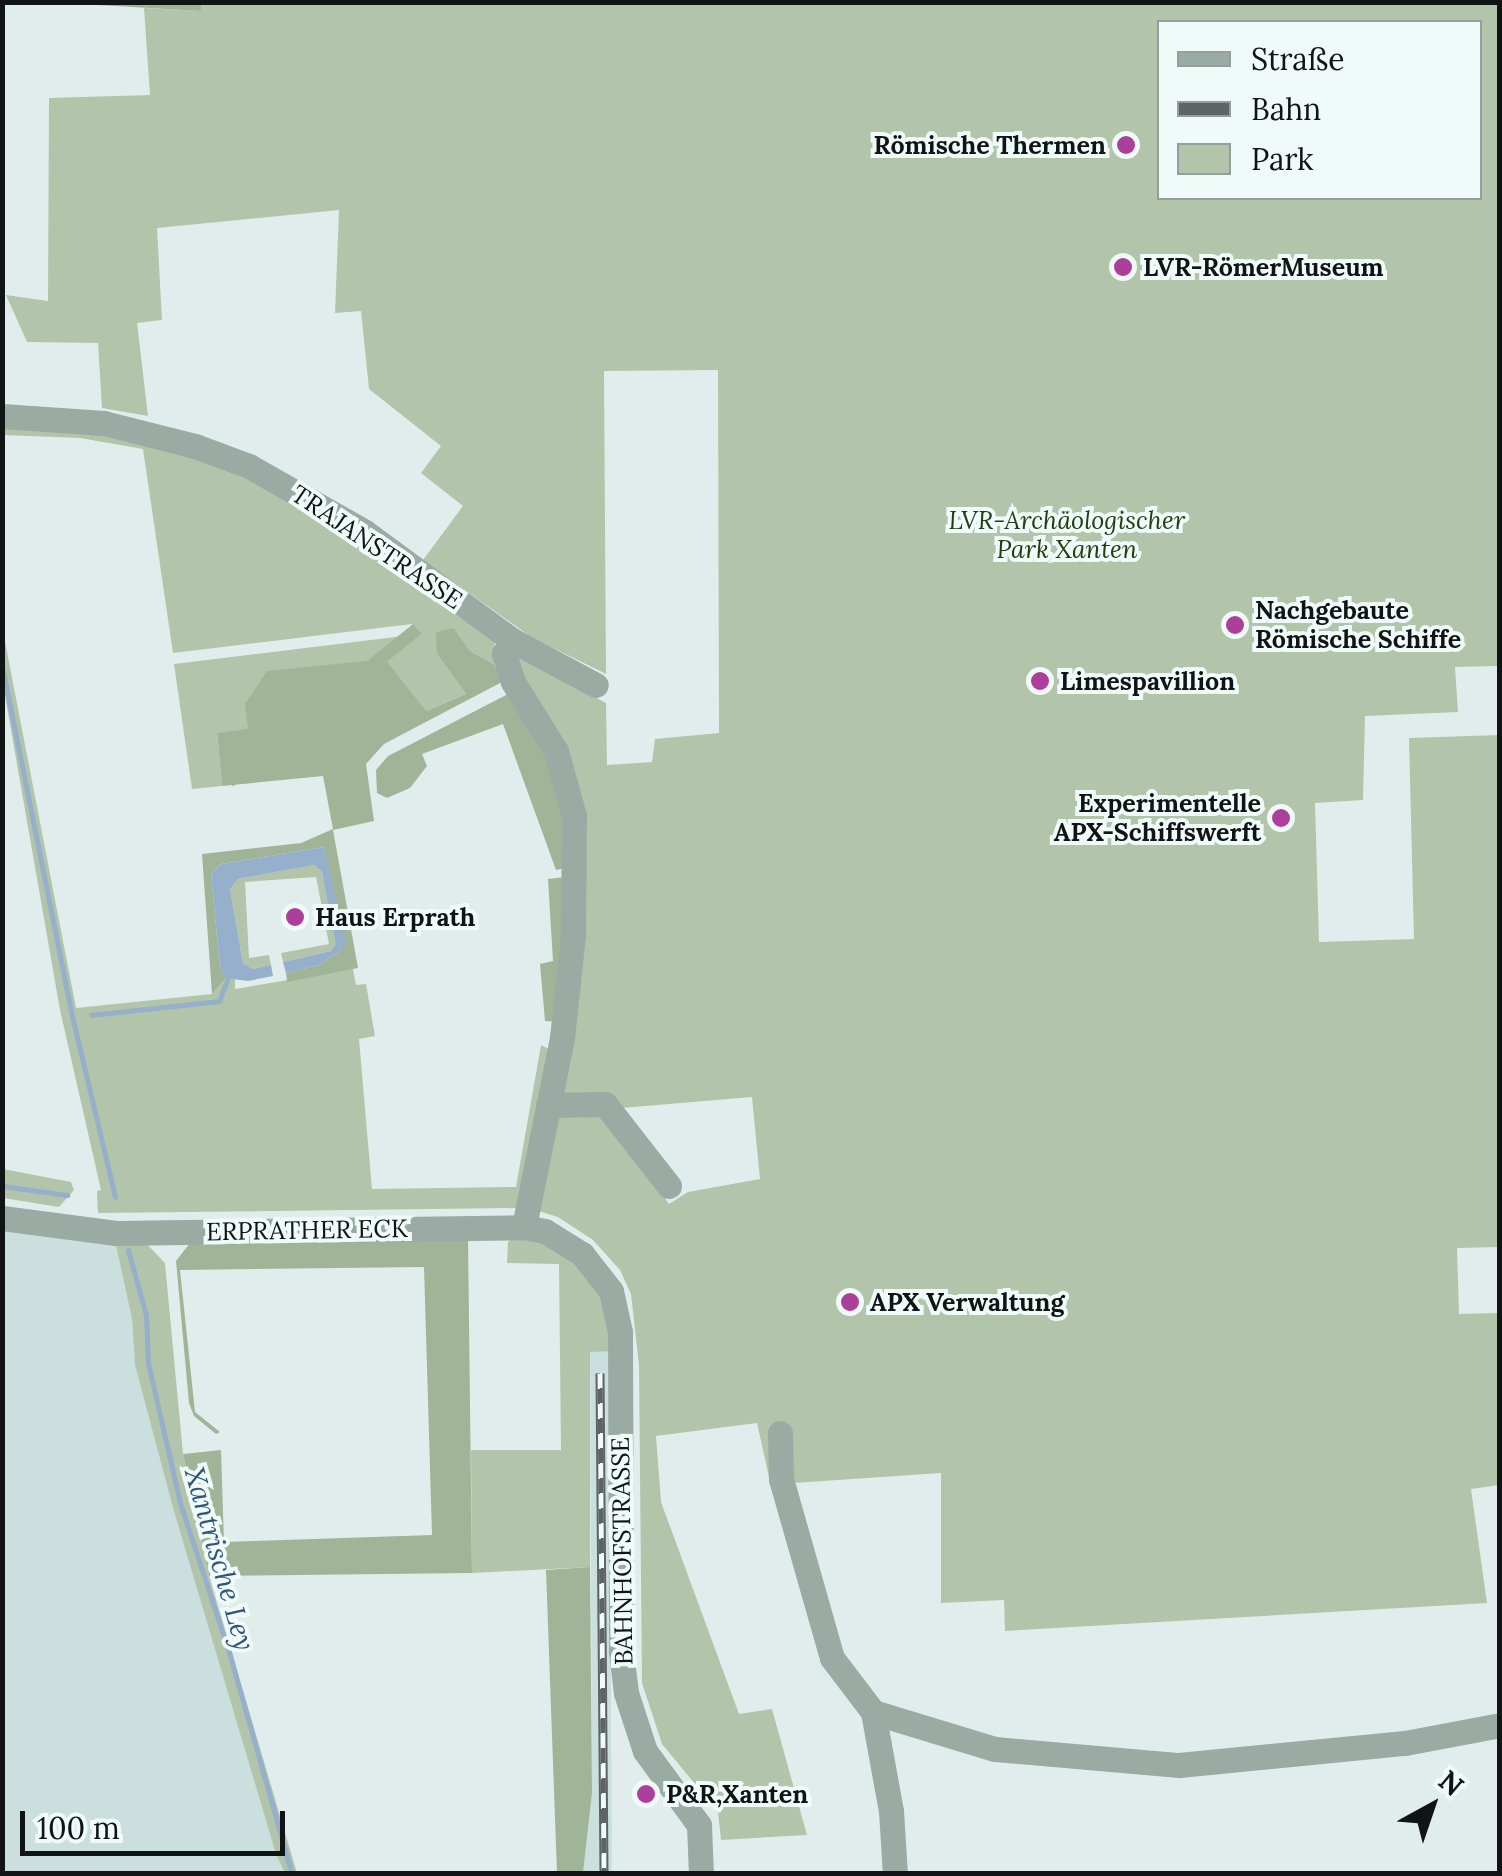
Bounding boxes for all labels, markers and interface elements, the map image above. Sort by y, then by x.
legend [1157,20,1482,200]
text: Straße [1251,40,1344,78]
text: Bahn [1251,90,1321,128]
place label: Römische Thermen [874,130,1106,160]
marker: Römische Thermen [1115,134,1137,156]
text: Park [1251,140,1313,178]
place label: LVR-RömerMuseum [1143,252,1384,282]
marker: LVR-RömerMuseum [1112,256,1134,278]
street label: TRAJANSTRASSE [286,479,468,615]
park label: LVR-Archäologischer Park Xanten [949,506,1185,565]
place label: Nachgebaute Römische Schiffe [1255,596,1461,655]
marker: Nachgebaute Römische Schiffe [1224,614,1246,636]
place label: Limespavillion [1060,666,1235,696]
marker: Limespavillion [1029,670,1051,692]
place label: Experimentelle APX-Schiffswerft [1054,789,1261,848]
marker: Experimentelle APX-Schiffswerft [1270,807,1292,829]
place label: Haus Erprath [315,902,475,932]
marker: Haus Erprath [284,906,306,928]
street label: ERPRATHER ECK [206,1213,408,1247]
place label: APX Verwaltung [870,1287,1064,1317]
marker: APX Verwaltung [839,1291,861,1313]
street label: BAHNHOFSTRASSE [605,1437,639,1665]
water label: Xantrische Ley [178,1464,262,1654]
north arrow [1382,1756,1482,1856]
text: N [1431,1762,1471,1804]
place label: P&R,Xanten [666,1779,808,1809]
marker: P&R,Xanten [635,1783,657,1805]
scale bar [25,1791,290,1853]
text: 100 m [37,1809,120,1847]

